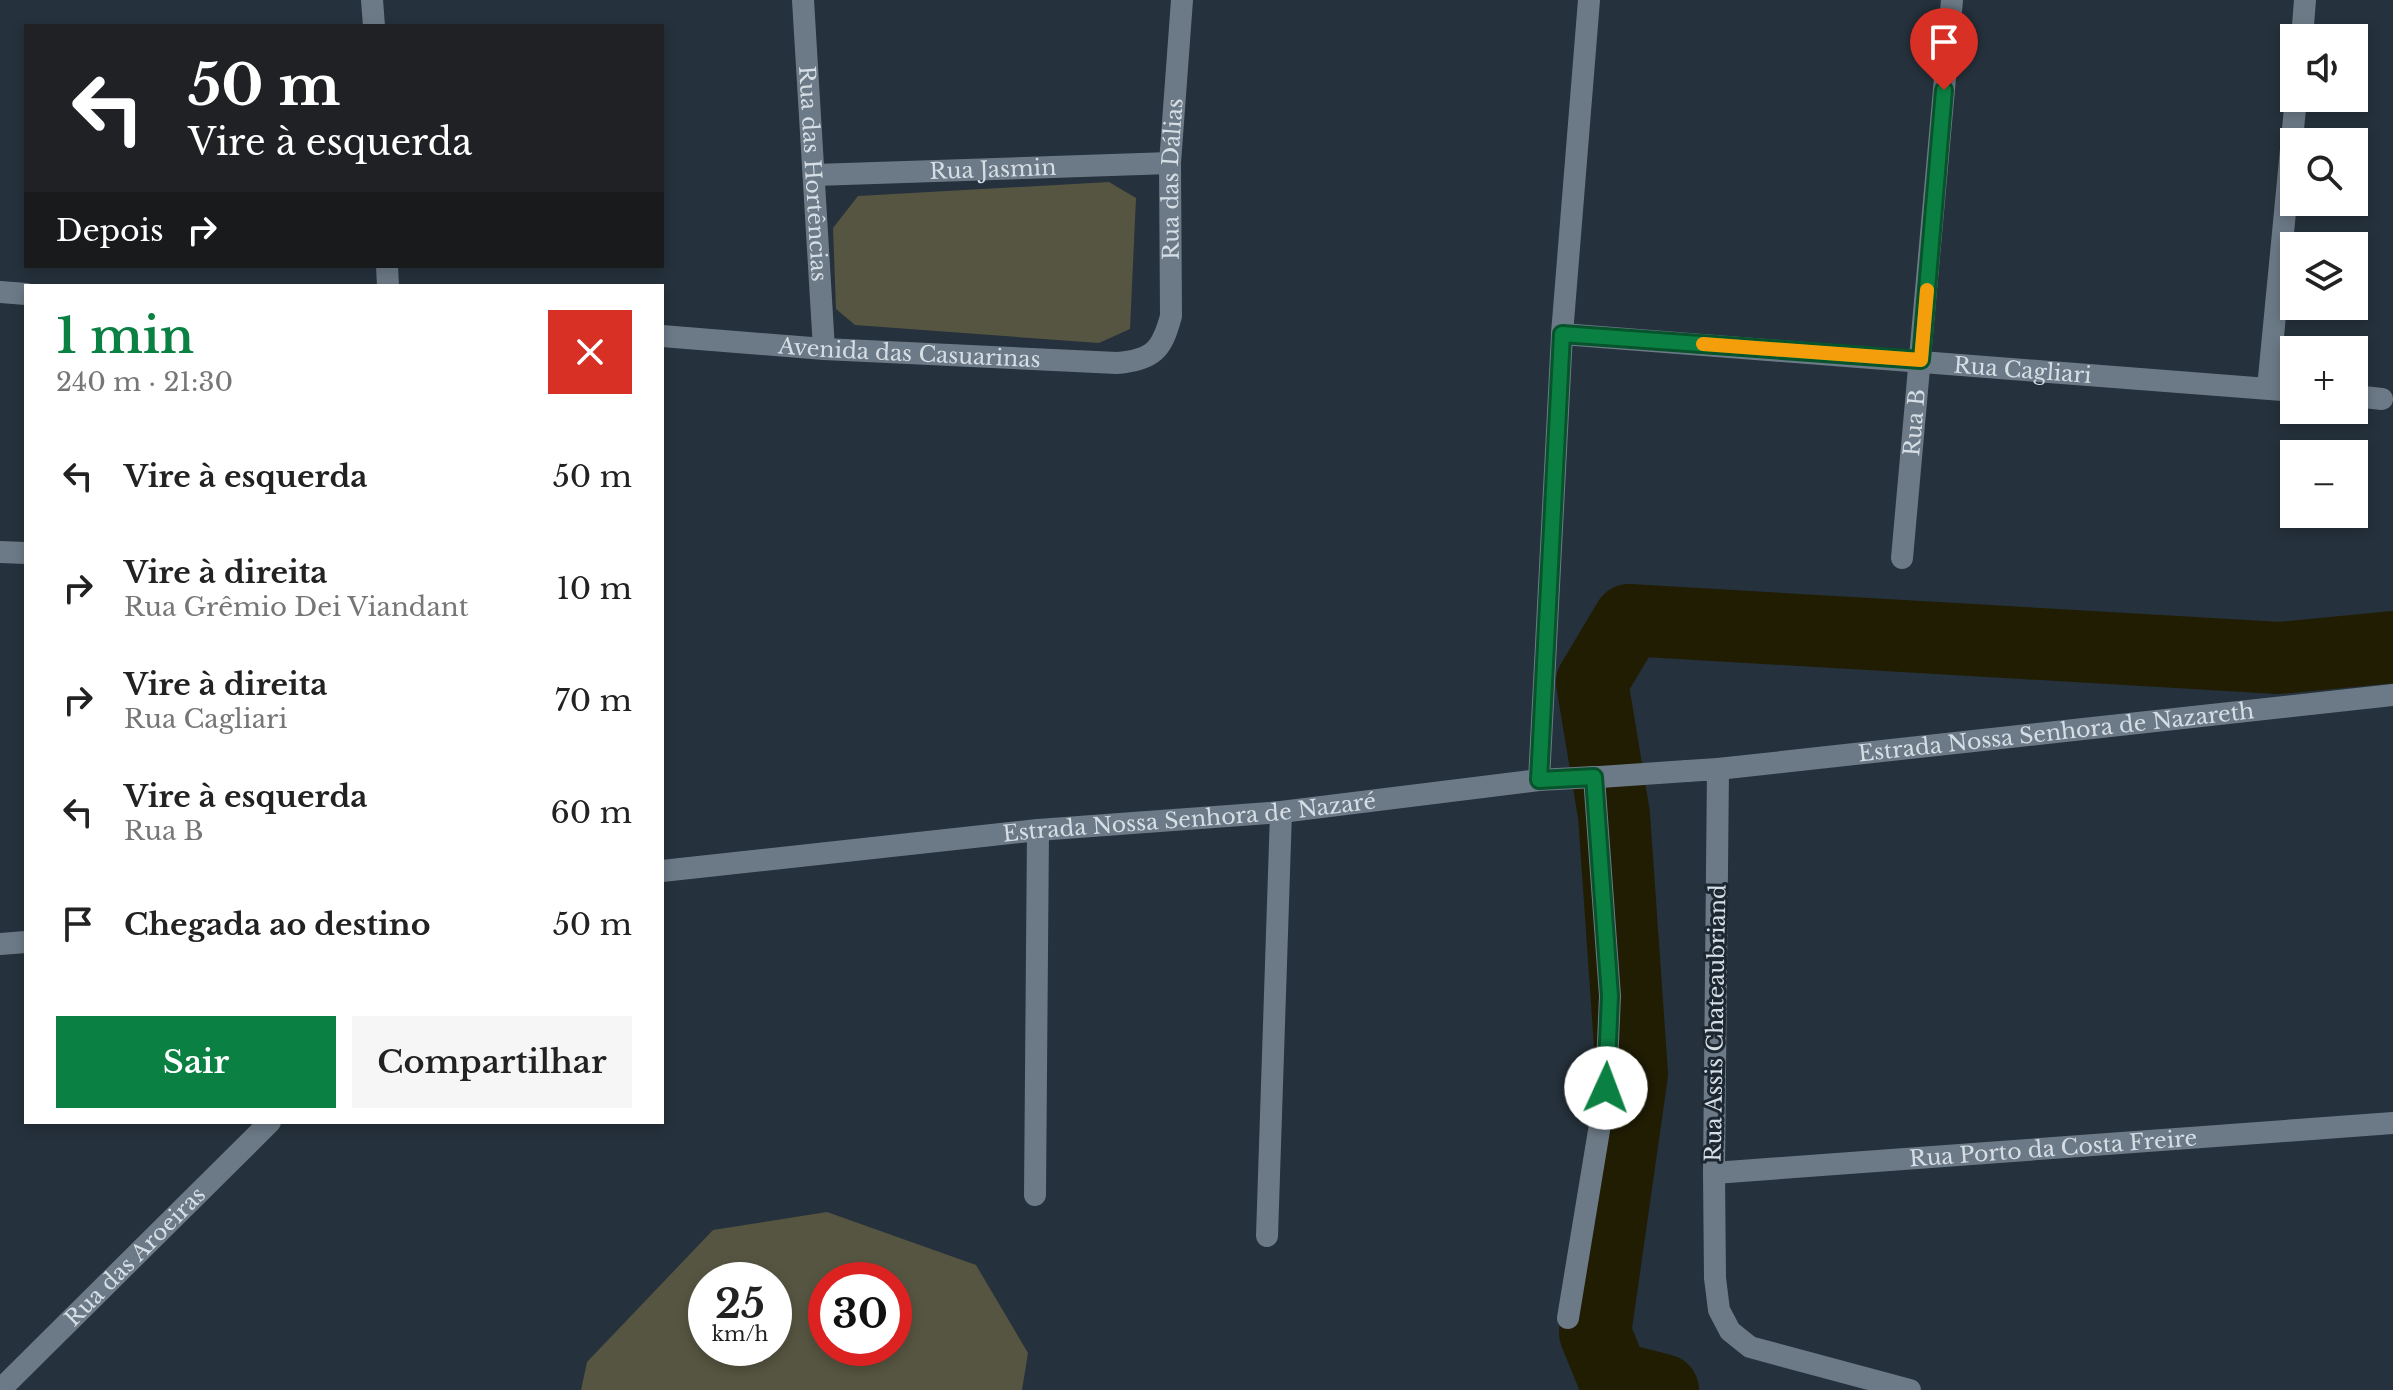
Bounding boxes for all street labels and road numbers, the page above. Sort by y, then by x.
street label: Rua das Hortências [793,65,833,282]
street label: Rua das Dálias [1157,97,1189,260]
street label: Rua Jasmin [929,154,1057,185]
street label: Avenida das Casuarinas [776,332,1041,373]
street label: Rua Cagliari [1953,352,2093,389]
street label: Rua B [1898,388,1931,457]
street label: Estrada Nossa Senhora de Nazareth [1857,697,2255,768]
street label: Estrada Nossa Senhora de Nazaré [1001,787,1377,848]
street label: Rua Assis Chateaubriand [1700,884,1731,1162]
street label: Rua Porto da Costa Freire [1908,1124,2198,1173]
street label: Rua das Aroeiras [59,1181,211,1332]

